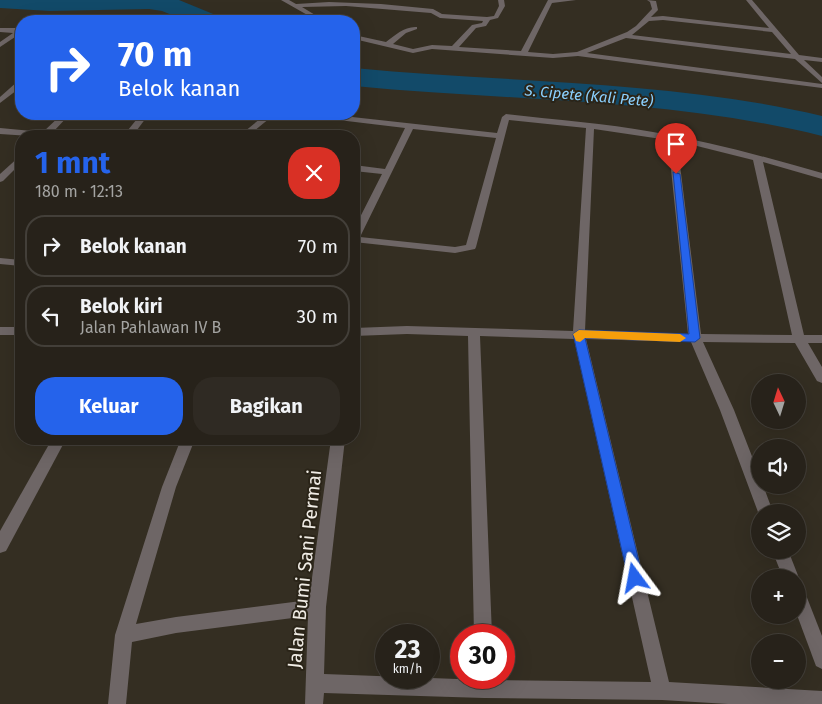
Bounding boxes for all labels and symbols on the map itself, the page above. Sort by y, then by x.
water label: S. Cipete (Kali Pete) [523,81,654,111]
pin [655,123,697,174]
north arrow [751,374,806,429]
street label: Jalan Bumi Sani Permai [283,469,326,669]
position arrow [608,551,660,603]
speed limit sign: 30 [450,624,515,689]

